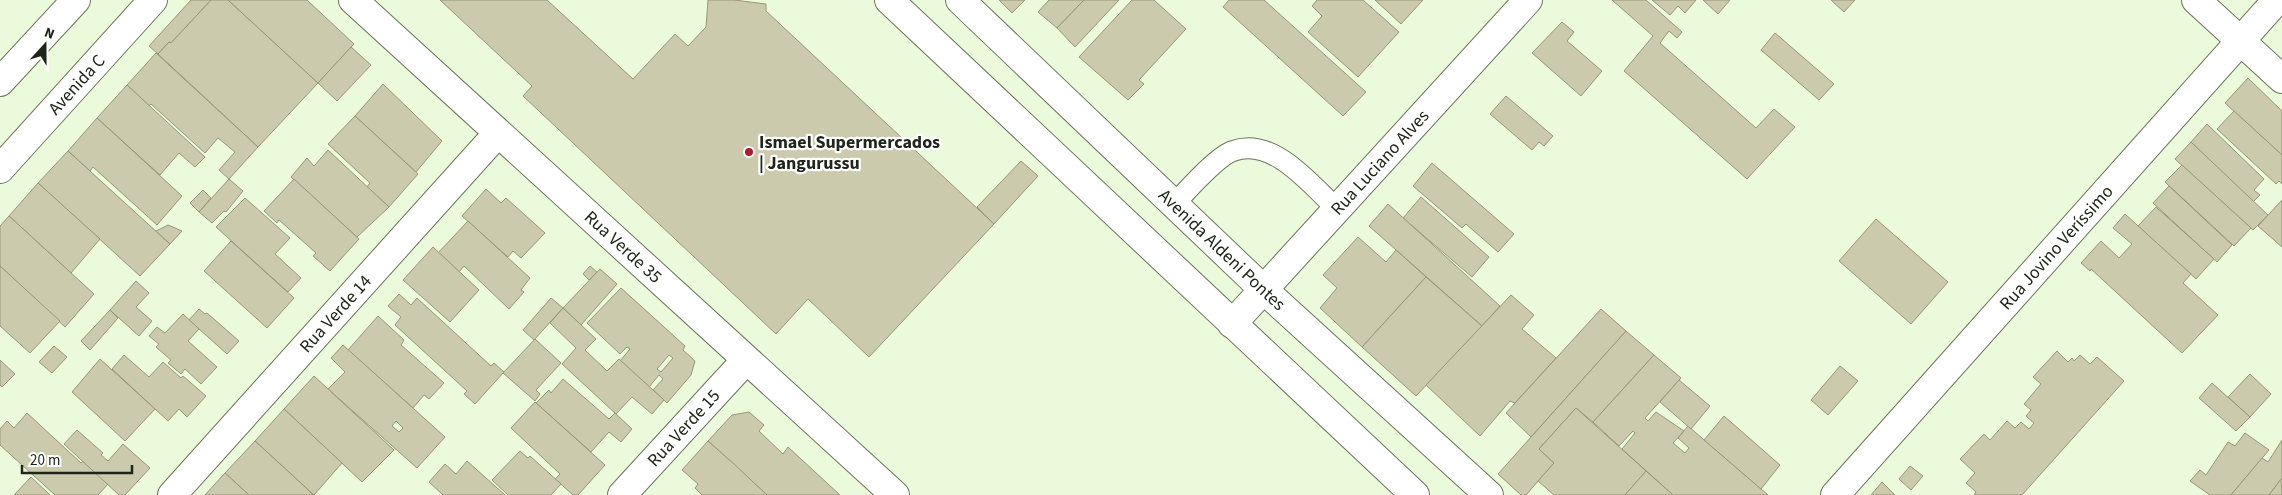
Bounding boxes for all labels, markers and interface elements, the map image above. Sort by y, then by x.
north arrow [20,20,70,70]
text: N [41,23,57,45]
street label: Avenida C [42,49,111,120]
street label: Rua Luciano Alves [1325,104,1435,221]
place label: Ismael Supermercados | Jangurussu [759,130,940,176]
marker: Ismael Supermercados | Jangurussu [743,146,755,158]
street label: Rua Jovino Veríssimo [1994,179,2119,315]
street label: Avenida Aldeni Pontes [1153,183,1291,316]
street label: Rua Verde 35 [579,205,668,289]
street label: Rua Verde 14 [293,269,377,358]
street label: Rua Verde 15 [641,384,726,472]
scale bar [22,442,132,474]
text: 20 m [30,450,60,471]

